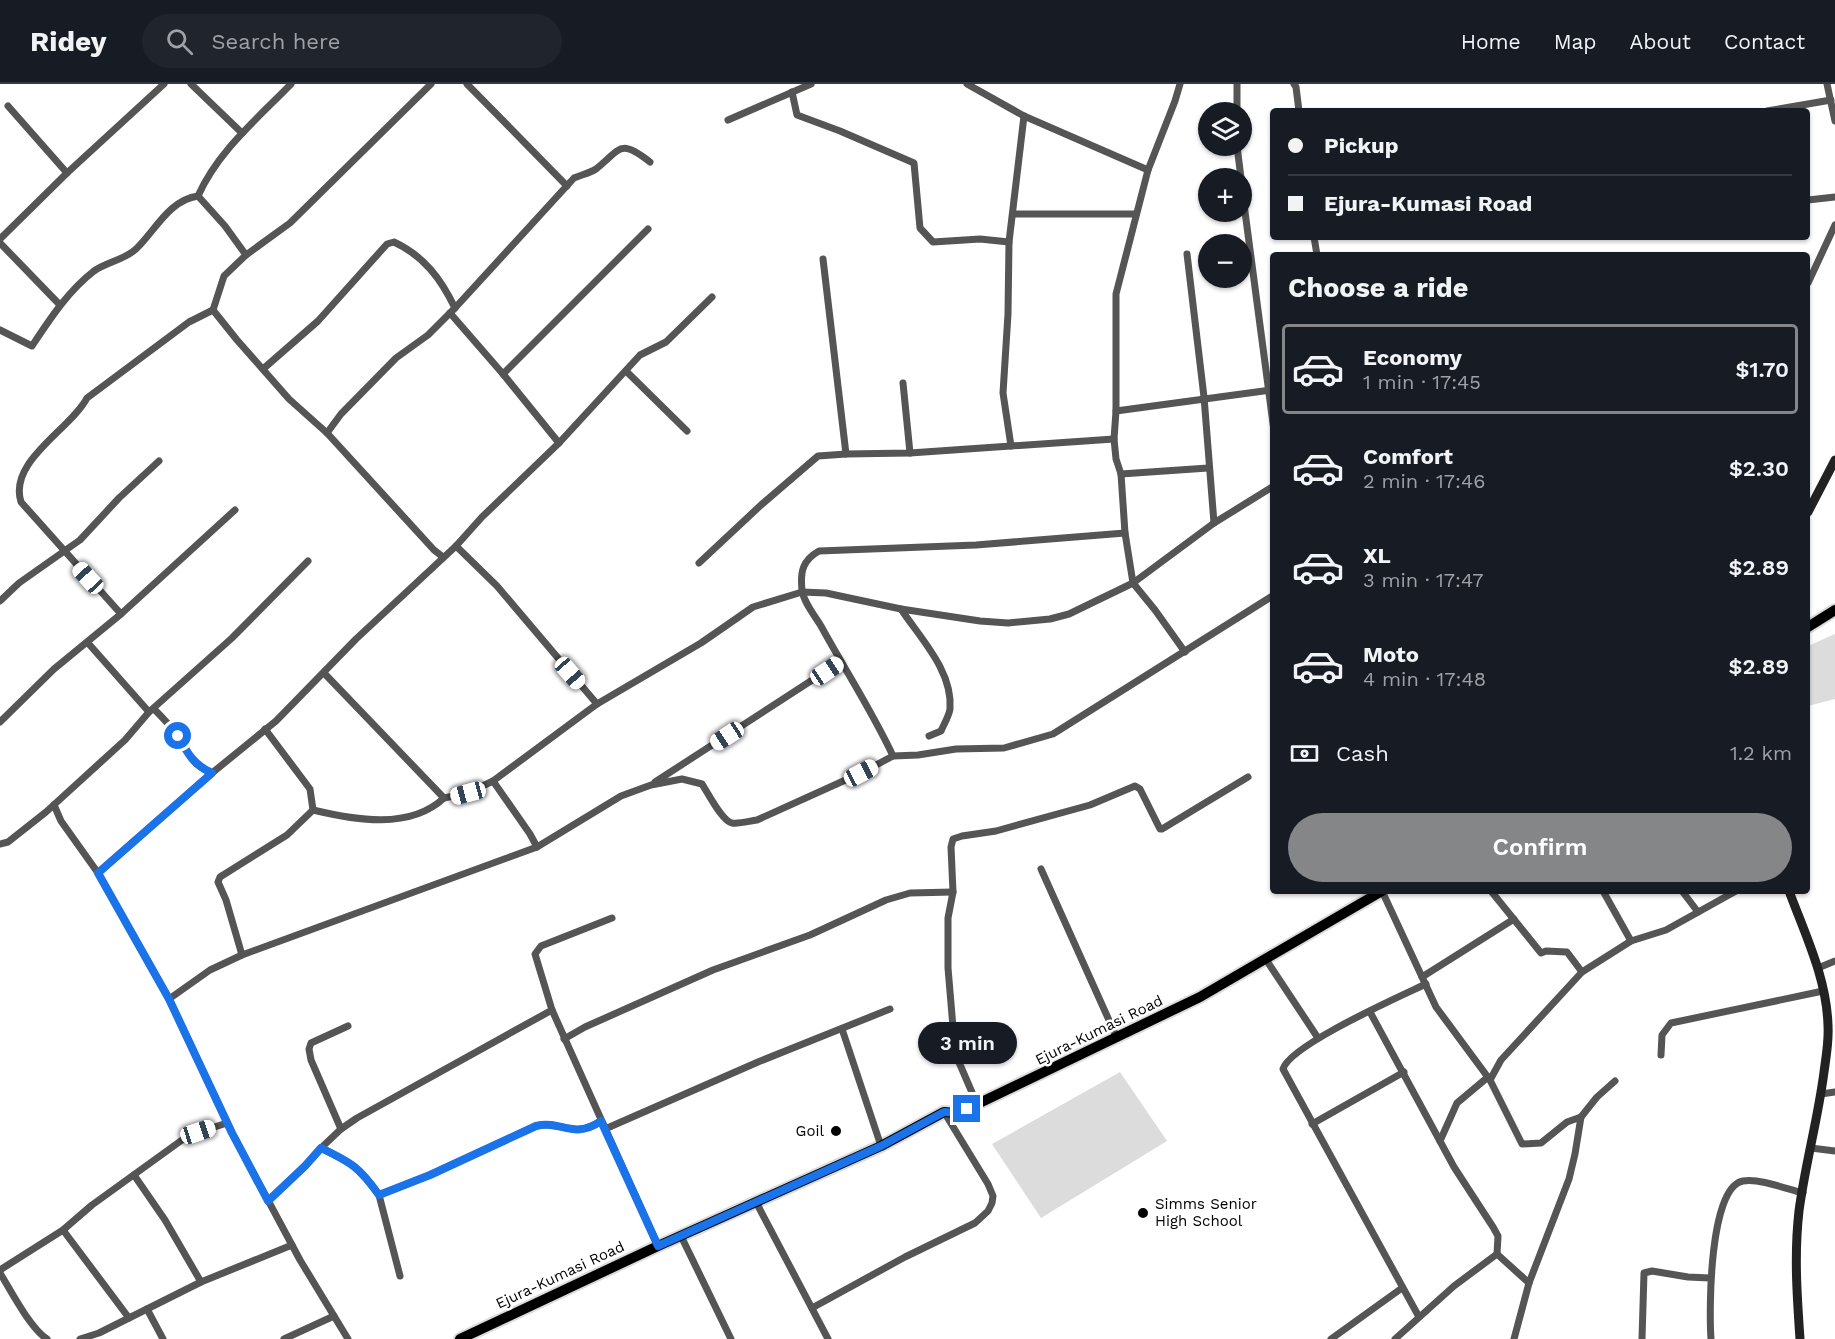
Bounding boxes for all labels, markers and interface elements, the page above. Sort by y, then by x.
search box [142,14,562,68]
text: Ridey [30,25,106,58]
icon: search [163,25,196,58]
text: Search here [211,29,340,54]
text: Home [1461,29,1521,54]
text: Map [1554,29,1597,54]
text: About [1630,29,1691,54]
text: Contact [1724,29,1805,54]
map controls [1198,102,1252,288]
button: layers [1198,102,1252,156]
text: Pickup [1324,133,1399,158]
button: + [1198,168,1252,222]
text: Ejura-Kumasi Road [1324,191,1532,216]
button: − [1198,234,1252,288]
text: Choose a ride [1288,272,1468,304]
icon: car [1291,342,1345,396]
text: Economy [1363,345,1462,370]
text: $1.70 [1736,357,1789,382]
text: 1 min · 17:45 [1363,370,1481,394]
icon: car [1291,441,1345,495]
text: Comfort [1363,444,1453,469]
text: $2.30 [1729,456,1789,481]
text: 2 min · 17:46 [1363,469,1485,493]
icon: car [1291,540,1345,594]
text: XL [1363,543,1391,568]
text: $2.89 [1729,555,1789,580]
car [69,559,107,597]
text: 3 min · 17:47 [1363,568,1483,592]
icon: car [1291,639,1345,693]
text: Moto [1363,642,1419,667]
car [807,653,847,689]
car [551,654,589,692]
text: $2.89 [1729,654,1789,679]
text: 4 min · 17:48 [1363,667,1486,691]
car [707,719,747,753]
route start [164,722,191,749]
icon: cash [1288,737,1321,770]
text: Cash [1336,741,1389,766]
text: 1.2 km [1730,741,1792,765]
car [841,757,881,789]
car [448,780,488,806]
button: Confirm [1288,813,1792,882]
street label: Ejura-Kumasi Road [1032,991,1166,1069]
callout: 3 min [918,1022,1016,1064]
text: 3 min [940,1031,995,1055]
route end [953,1095,980,1122]
car [178,1118,218,1146]
place label: Goil [796,1122,824,1140]
marker: Goil [829,1124,843,1138]
place label: Simms Senior High School [1155,1195,1257,1230]
marker: Simms Senior High School [1136,1206,1150,1220]
street label: Ejura-Kumasi Road [493,1237,627,1313]

